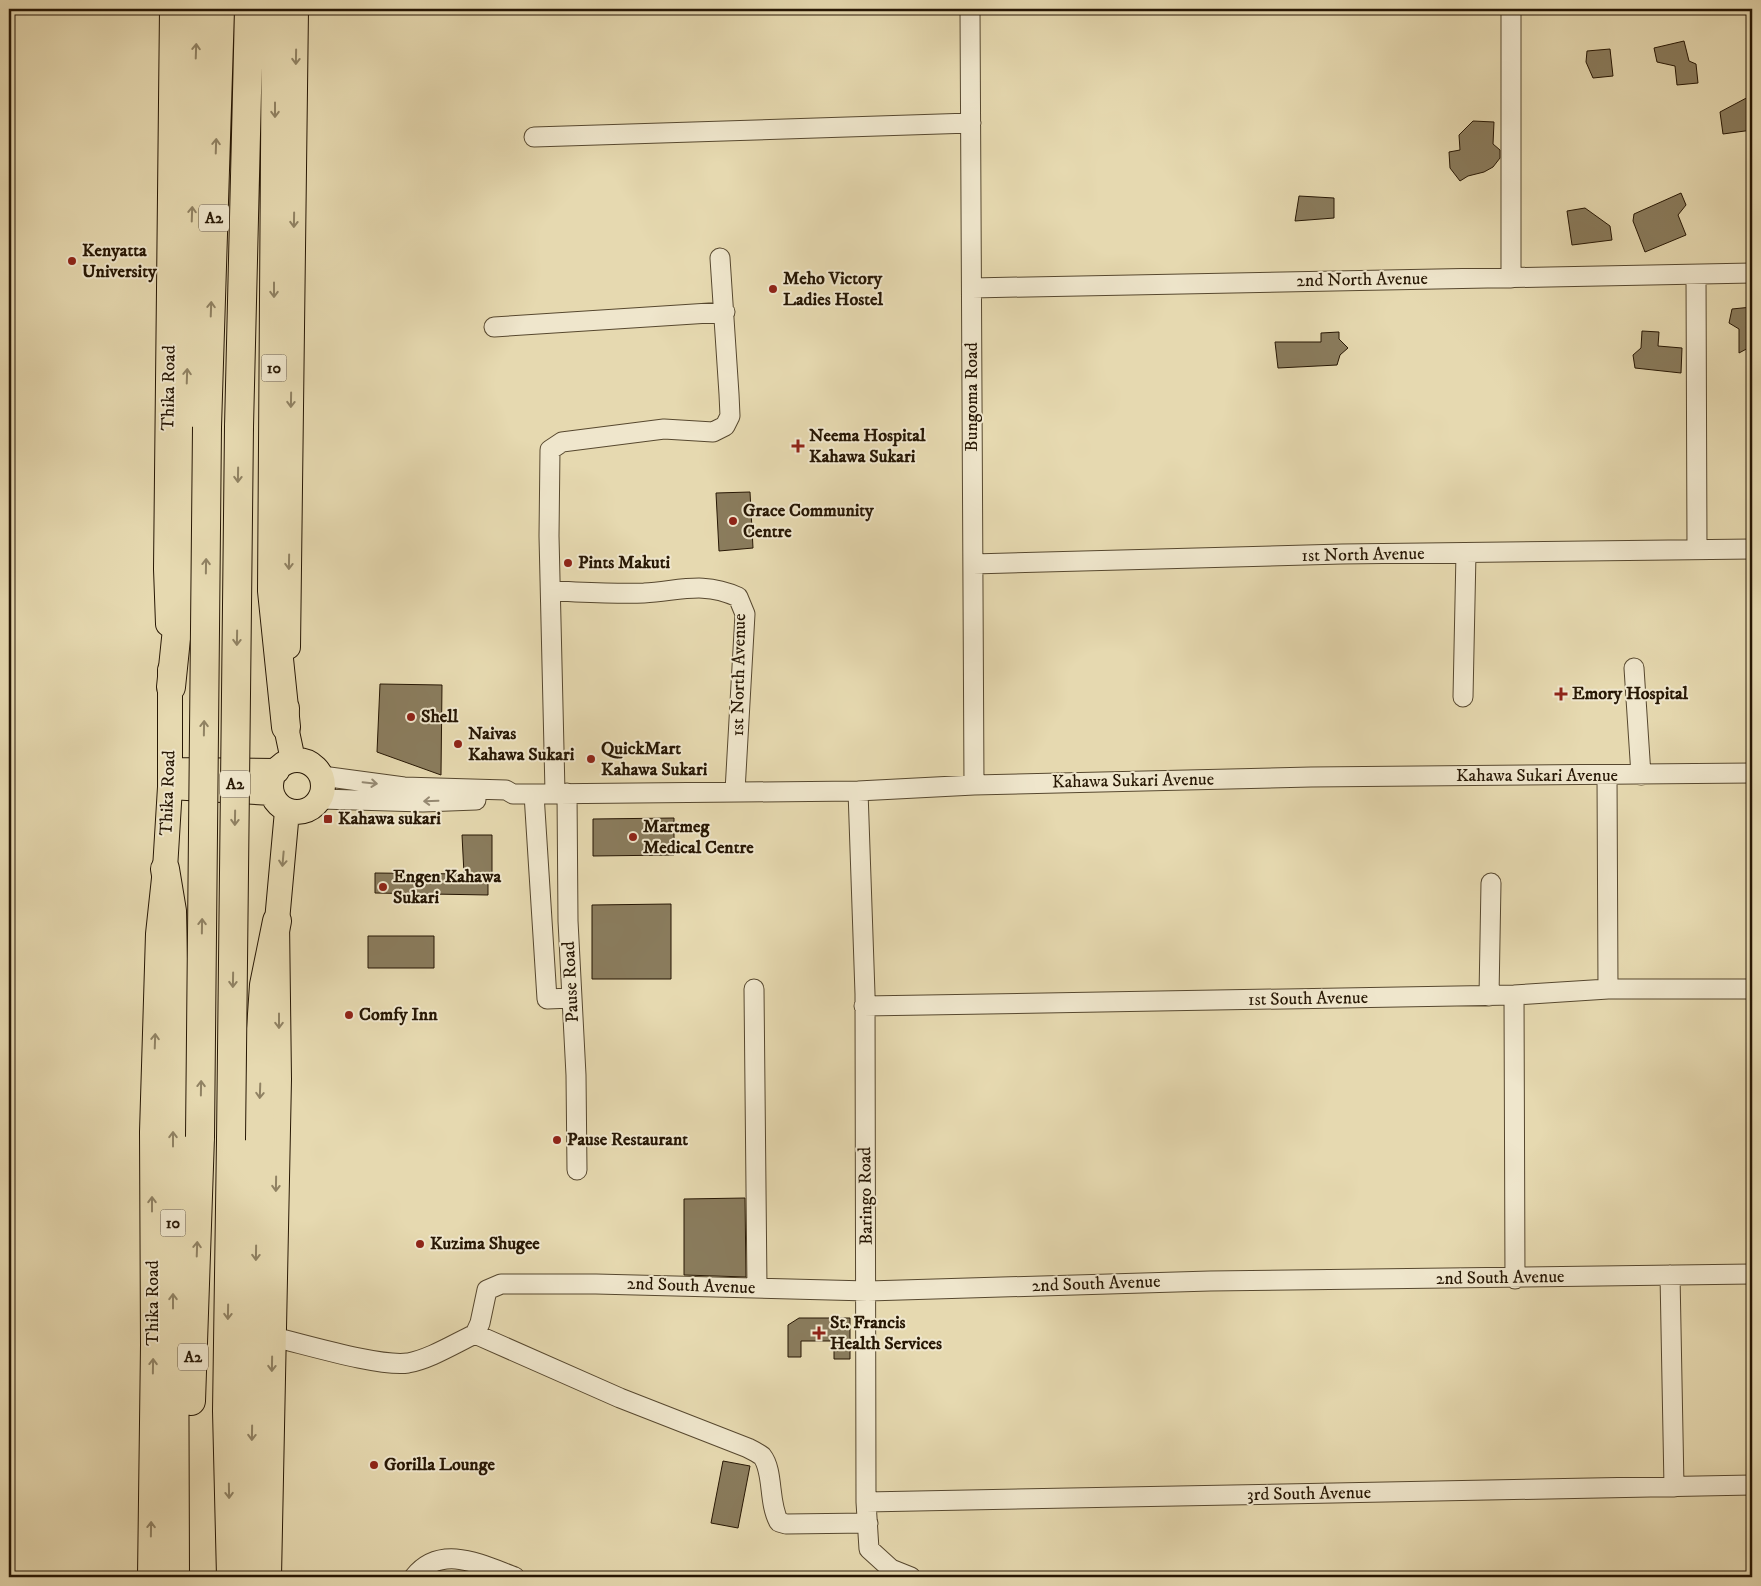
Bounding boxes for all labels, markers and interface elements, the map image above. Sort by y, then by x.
one-way arrow [191,43,201,60]
one-way arrow [291,49,301,65]
one-way arrow [271,102,280,118]
one-way arrow [211,138,220,154]
road number: A2 [199,204,229,232]
one-way arrow [187,206,196,222]
one-way arrow [289,212,299,228]
place label: Kenyatta University [82,240,157,283]
marker: Kenyatta University [66,255,78,267]
place label: Meho Victory Ladies Hostel [783,268,883,311]
street label: 2nd North Avenue [1296,268,1428,292]
one-way arrow [269,282,279,298]
marker: Meho Victory Ladies Hostel [767,283,779,295]
one-way arrow [206,301,215,317]
street label: Bungoma Road [961,342,983,452]
street label: Thika Road [157,345,181,431]
road number: 10 [262,354,286,382]
one-way arrow [182,368,192,384]
one-way arrow [286,392,296,408]
place label: Neema Hospital Kahawa Sukari [809,425,926,468]
marker: Neema Hospital Kahawa Sukari [791,439,805,453]
one-way arrow [233,467,243,483]
place label: Grace Community Centre [743,500,874,543]
marker: Grace Community Centre [727,515,739,527]
street label: 1st North Avenue [1301,543,1425,567]
place label: Pints Makuti [578,552,670,574]
one-way arrow [284,554,294,570]
marker: Pints Makuti [562,557,574,569]
one-way arrow [201,558,211,574]
street label: 1st North Avenue [727,613,751,737]
one-way arrow [232,630,241,646]
place label: Emory Hospital [1572,683,1689,705]
marker: Emory Hospital [1554,687,1568,701]
place label: Shell [421,706,459,728]
marker: Shell [405,711,417,723]
one-way arrow [199,721,209,737]
place label: Naivas Kahawa Sukari [468,723,575,766]
marker: Naivas Kahawa Sukari [452,738,464,750]
place label: QuickMart Kahawa Sukari [601,738,708,781]
street label: Thika Road [156,750,180,836]
marker: QuickMart Kahawa Sukari [585,753,597,765]
street label: Kahawa Sukari Avenue [1456,765,1618,787]
street label: Kahawa Sukari Avenue [1052,769,1214,793]
road number: A2 [220,771,250,798]
one-way arrow [362,778,378,788]
one-way arrow [423,797,439,806]
place label: Kahawa sukari [338,808,441,830]
one-way arrow [230,810,239,826]
marker: Kahawa sukari [322,813,334,825]
place label: Martmeg Medical Centre [643,816,754,859]
marker: Martmeg Medical Centre [627,831,639,843]
one-way arrow [278,851,288,867]
place label: Engen Kahawa Sukari [393,866,501,909]
marker: Engen Kahawa Sukari [377,881,389,893]
one-way arrow [197,918,207,934]
street label: Pause Road [558,941,584,1023]
one-way arrow [228,972,238,988]
street label: 1st South Avenue [1248,987,1368,1011]
place label: Comfy Inn [359,1004,438,1026]
marker: Comfy Inn [343,1009,355,1021]
one-way arrow [274,1013,284,1029]
one-way arrow [150,1033,159,1049]
one-way arrow [196,1080,206,1096]
one-way arrow [255,1083,264,1099]
place label: Pause Restaurant [567,1129,688,1151]
one-way arrow [168,1131,178,1147]
marker: Pause Restaurant [551,1134,563,1146]
street label: Baringo Road [854,1147,878,1245]
one-way arrow [271,1176,281,1192]
one-way arrow [147,1196,157,1212]
road number: 10 [160,1210,186,1236]
place label: Kuzima Shugee [430,1233,540,1255]
marker: Kuzima Shugee [414,1238,426,1250]
one-way arrow [192,1241,201,1257]
one-way arrow [251,1245,260,1261]
street label: Thika Road [142,1260,164,1346]
street label: 2nd South Avenue [1435,1266,1565,1290]
street label: 2nd South Avenue [1031,1271,1161,1297]
street label: 2nd South Avenue [626,1273,756,1299]
one-way arrow [168,1293,178,1310]
one-way arrow [224,1303,233,1319]
place label: St. Francis Health Services [830,1312,942,1355]
marker: St. Francis Health Services [812,1326,826,1340]
road number: A2 [178,1344,208,1370]
one-way arrow [268,1356,277,1372]
one-way arrow [148,1358,158,1374]
one-way arrow [247,1424,257,1441]
place label: Gorilla Lounge [384,1454,496,1476]
marker: Gorilla Lounge [368,1459,380,1471]
street label: 3rd South Avenue [1247,1482,1371,1506]
one-way arrow [224,1483,234,1499]
one-way arrow [146,1521,155,1537]

